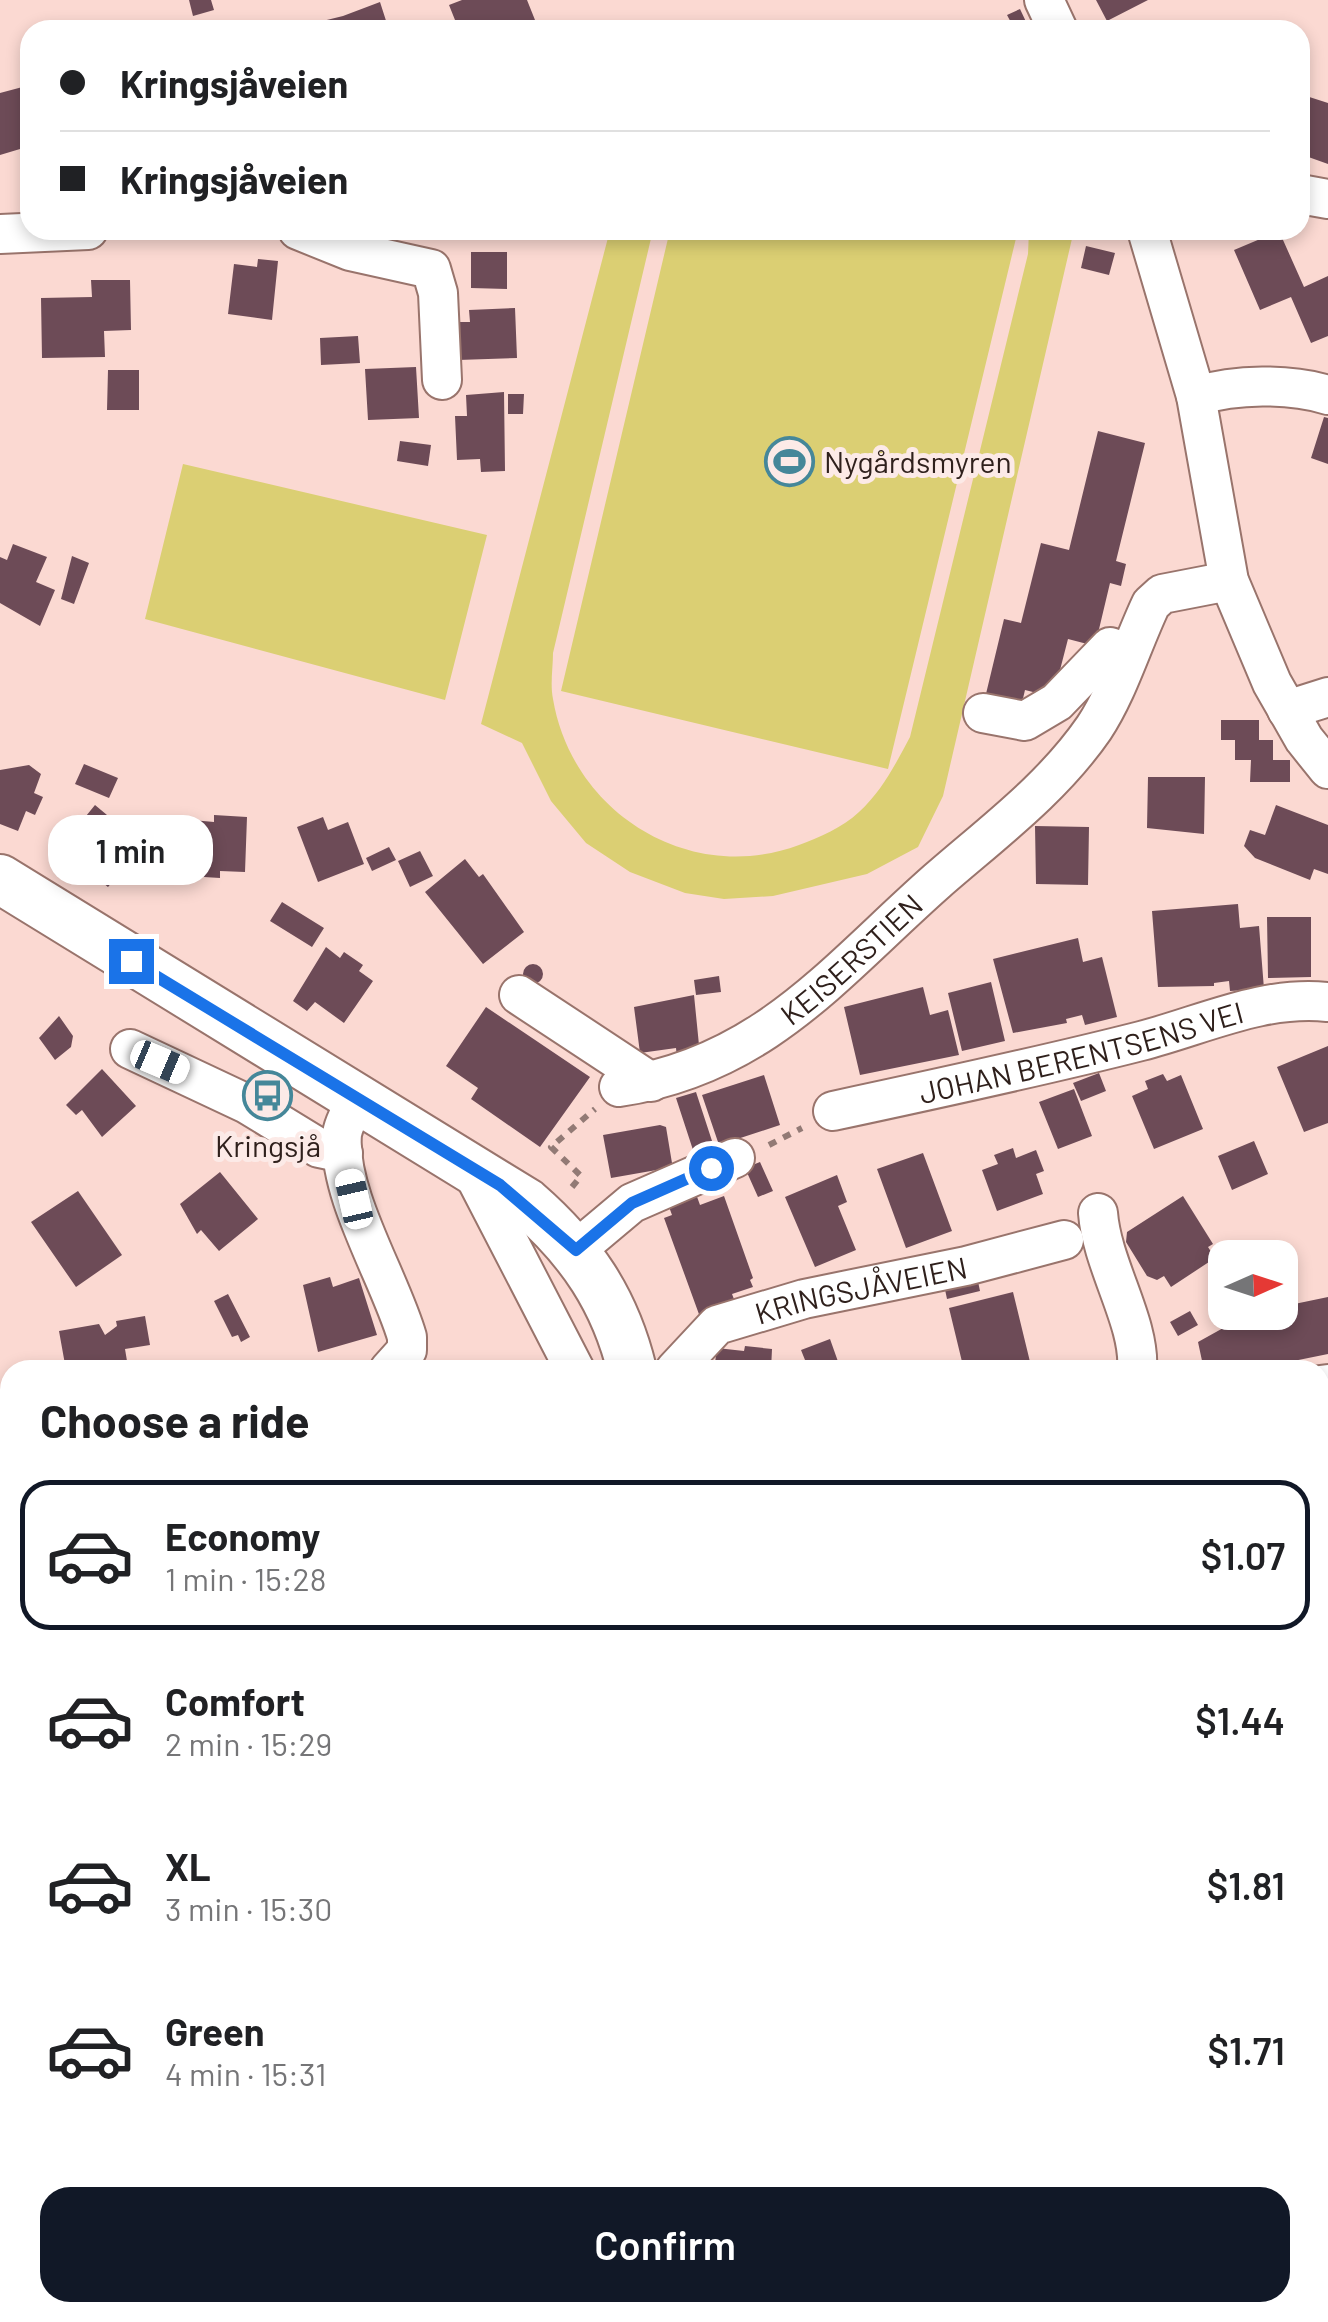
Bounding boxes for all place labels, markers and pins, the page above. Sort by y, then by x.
sports icon: Nygårdsmyren [763,435,815,487]
place label: Nygårdsmyren [824,443,1012,479]
bus stop icon: Kringsjå [242,1070,294,1122]
place label: Kringsjå [215,1127,321,1163]

